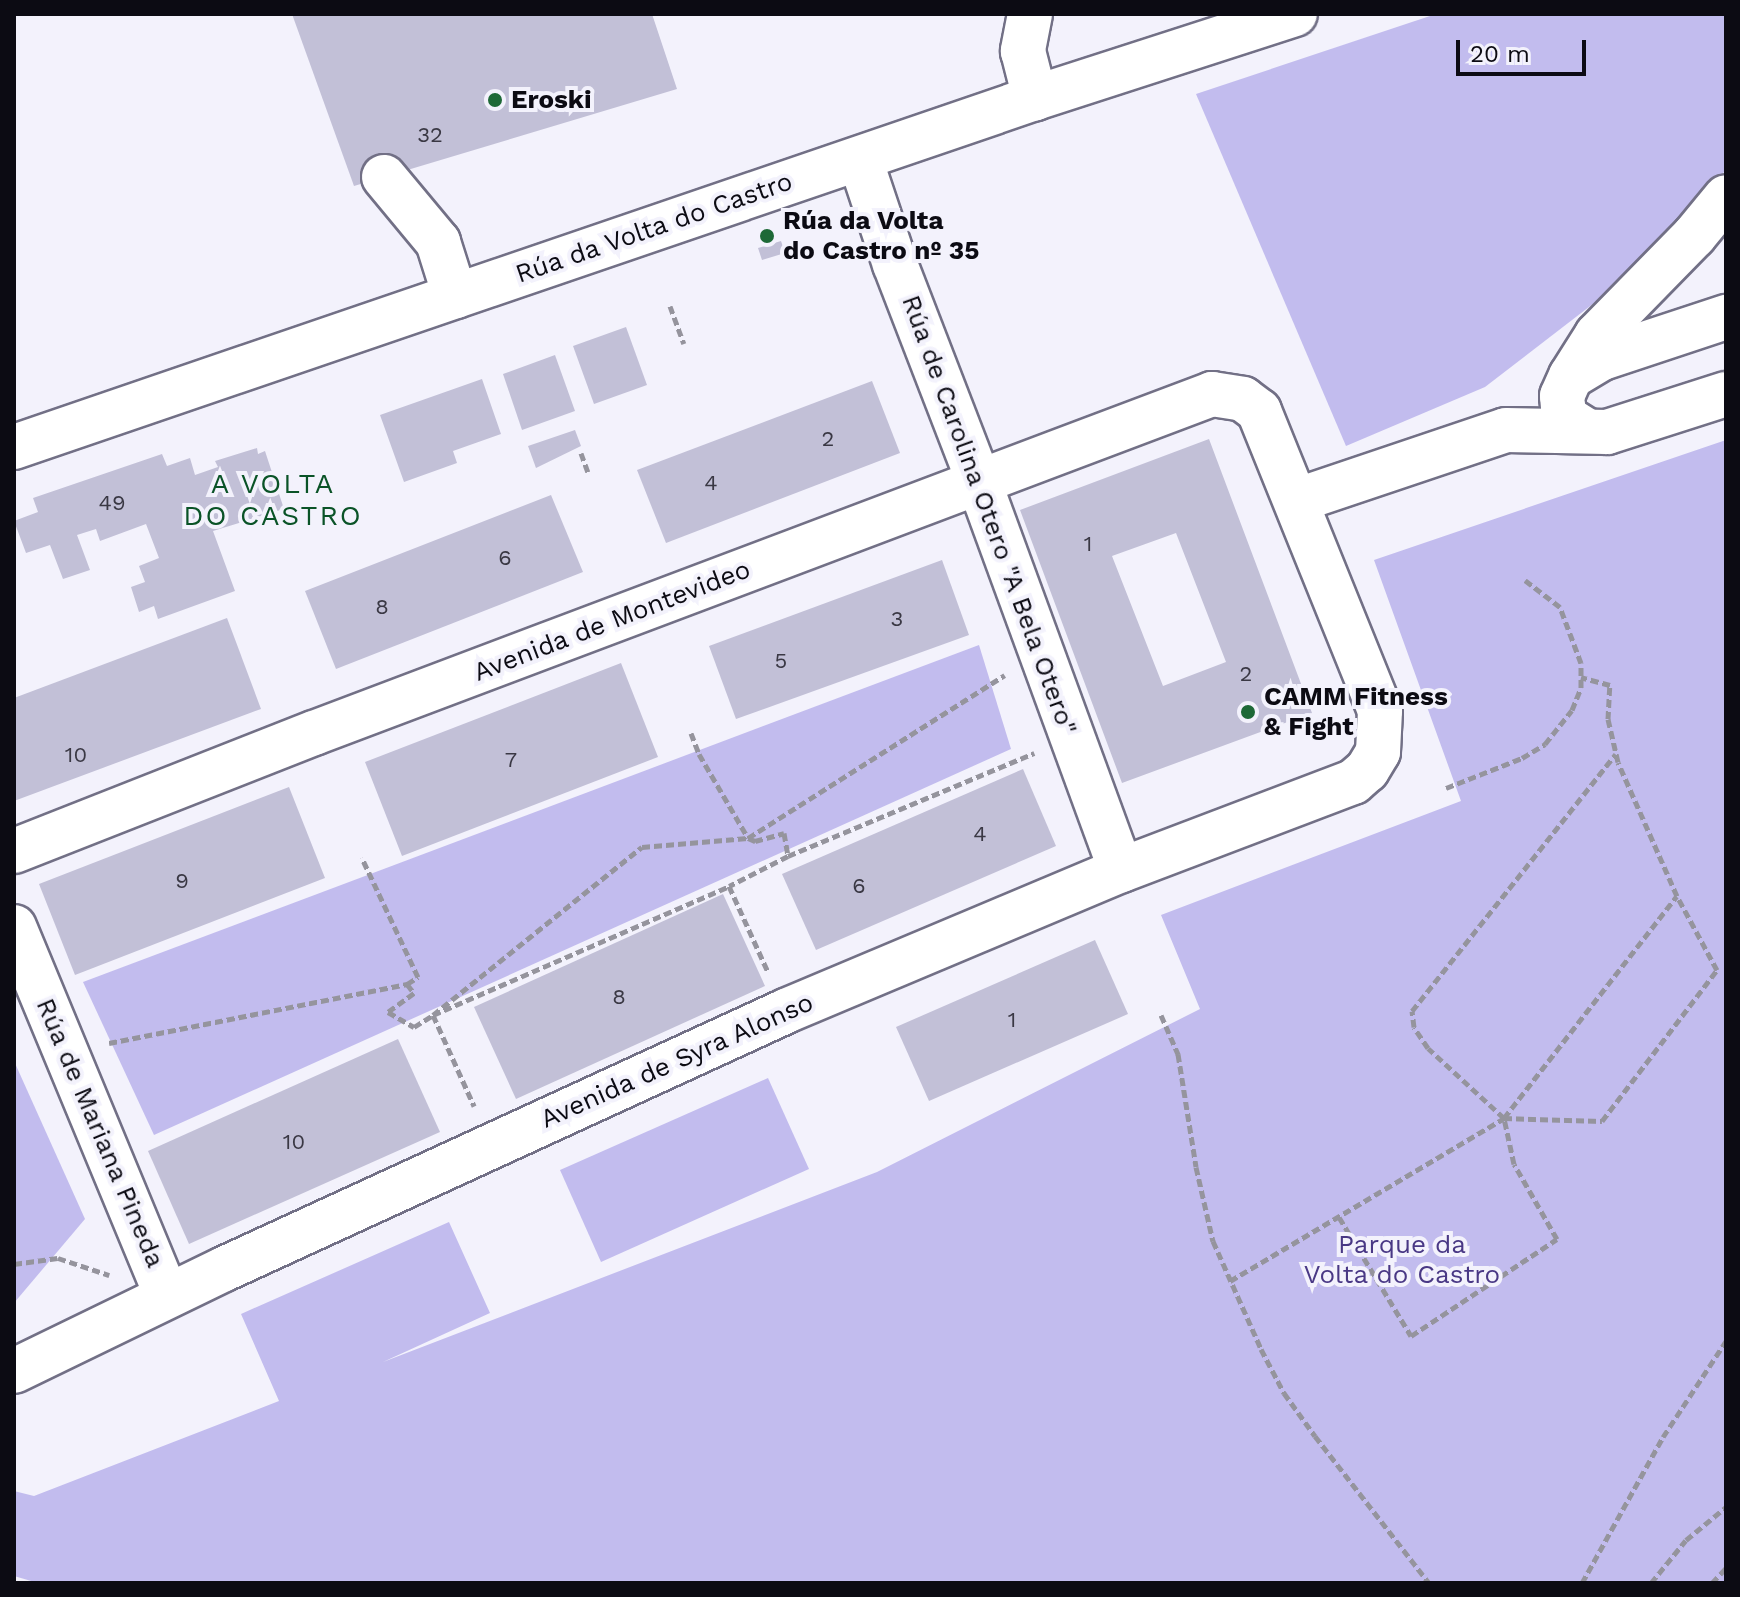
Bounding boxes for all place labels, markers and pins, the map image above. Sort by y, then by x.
place label: Eroski [511,84,592,116]
marker: Eroski [486,91,504,109]
place label: Rúa da Volta do Castro nº 35 [783,205,979,266]
marker: Rúa da Volta do Castro nº 35 [758,227,776,245]
place label: CAMM Fitness & Fight [1264,681,1448,742]
marker: CAMM Fitness & Fight [1239,703,1257,721]

